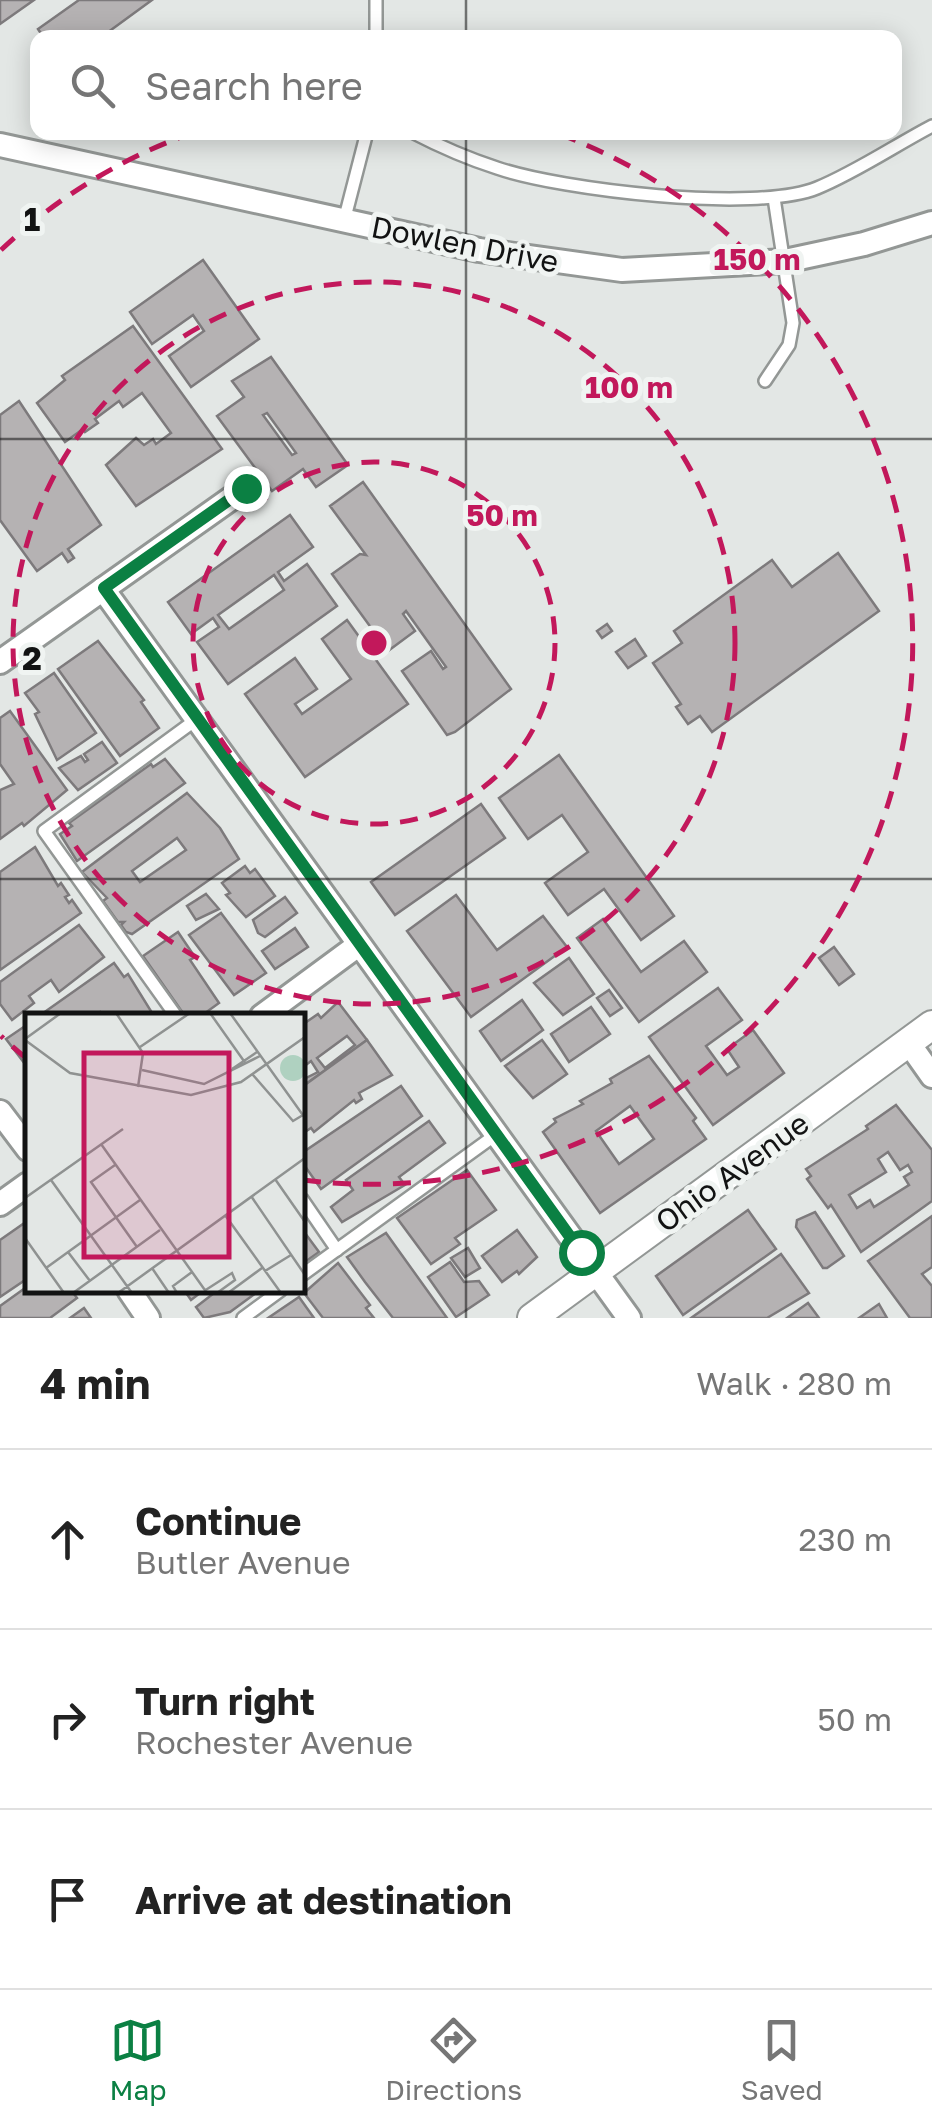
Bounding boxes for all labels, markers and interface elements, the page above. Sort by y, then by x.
search box [30,30,902,140]
icon: search [65,58,120,113]
text: Search here [145,63,363,108]
text: 1 [24,200,40,238]
street label: Dowlen Drive [368,208,562,280]
text: 150 m [714,241,801,277]
text: 100 m [585,369,673,405]
route end [224,466,270,512]
text: 50 m [466,497,538,533]
centre of rings [356,625,392,661]
text: 2 [22,639,42,677]
inset map [25,1013,305,1293]
street label: Ohio Avenue [649,1105,815,1239]
route start [559,1230,605,1276]
text: 4 min [40,1358,150,1408]
text: Walk · 280 m [696,1364,892,1402]
text: Continue [135,1498,301,1543]
icon: ahead [40,1512,95,1567]
text: 230 m [799,1520,892,1558]
text: Butler Avenue [135,1543,351,1581]
text: Turn right [135,1678,315,1723]
icon: right [40,1692,95,1747]
text: 50 m [817,1700,892,1738]
text: Rochester Avenue [135,1723,413,1761]
icon: arrive [40,1872,95,1927]
text: Arrive at destination [135,1877,512,1922]
tab: Map [109,2013,167,2106]
tab: Directions [385,2013,522,2106]
tab: Saved [741,2013,823,2106]

